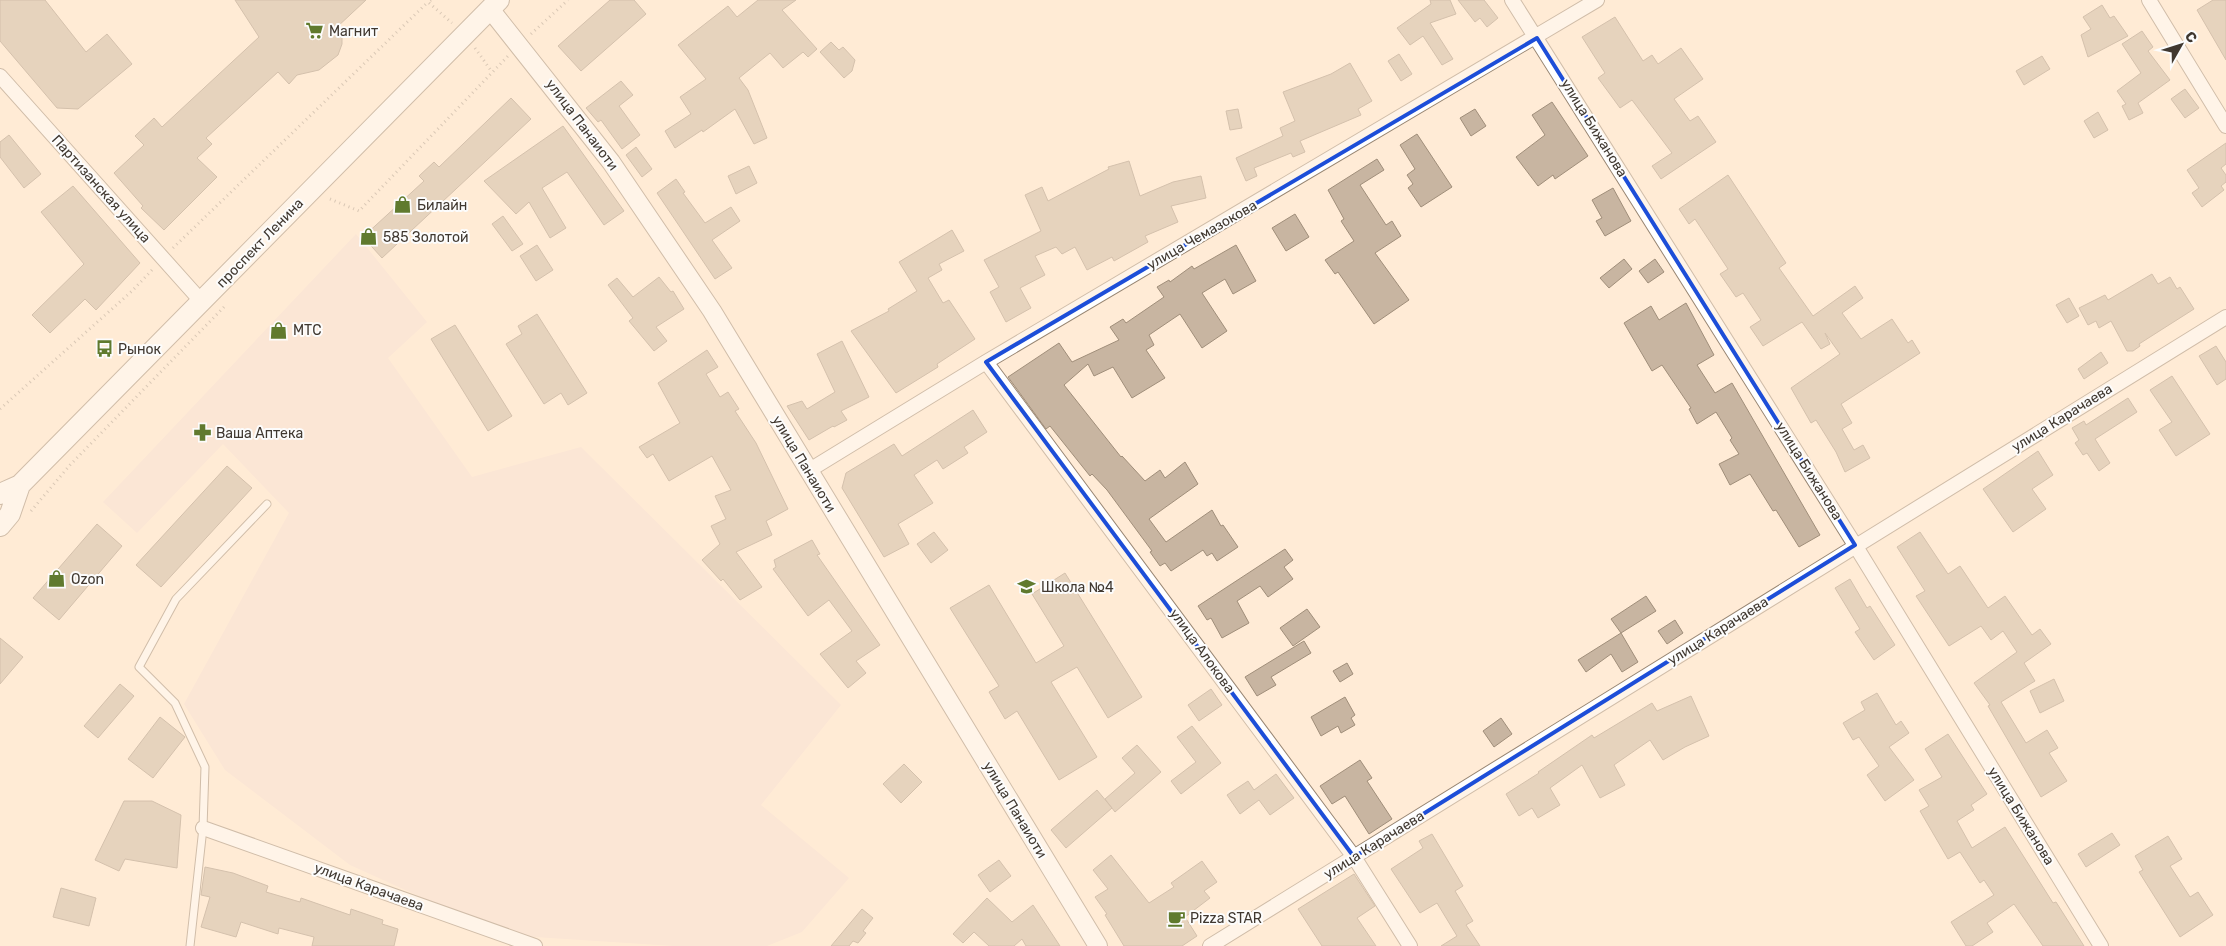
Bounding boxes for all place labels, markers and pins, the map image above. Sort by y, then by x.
supermarket icon: Магнит [305,21,325,41]
place label: Магнит [329,23,378,40]
shop icon: Билайн [393,195,413,215]
place label: Билайн [417,197,467,214]
shop icon: 585 Золотой [359,227,379,247]
place label: 585 Золотой [383,229,468,246]
shop icon: МТС [269,320,289,340]
place label: МТС [293,322,322,339]
bus stop icon: Рынок [94,339,114,359]
place label: Рынок [118,341,161,358]
pharmacy icon: Ваша Аптека [192,423,212,443]
place label: Ваша Аптека [216,425,303,442]
shop icon: Ozon [47,569,67,589]
place label: Ozon [71,571,104,588]
school or university icon: Школа №4 [1017,577,1037,597]
place label: Школа №4 [1041,579,1114,596]
cafe icon: Pizza STAR [1166,908,1186,928]
place label: Pizza STAR [1190,910,1262,927]

